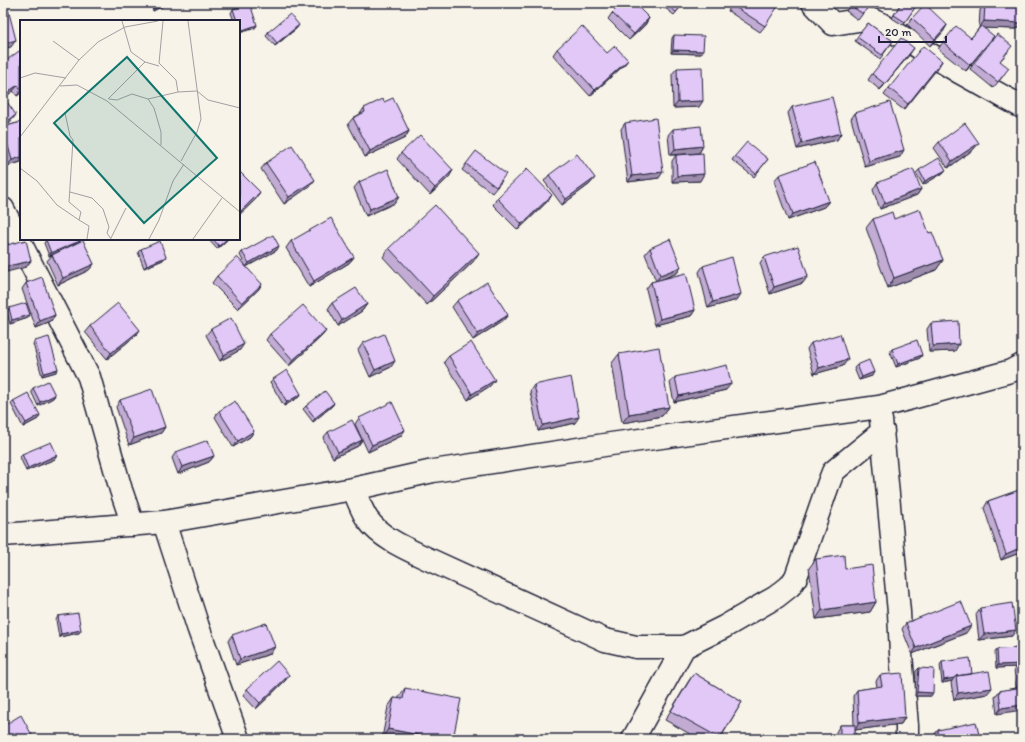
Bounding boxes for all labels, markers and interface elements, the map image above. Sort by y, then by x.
scale bar [879,18,946,44]
inset map [20,20,240,240]
text: 20 m [885,25,912,39]

